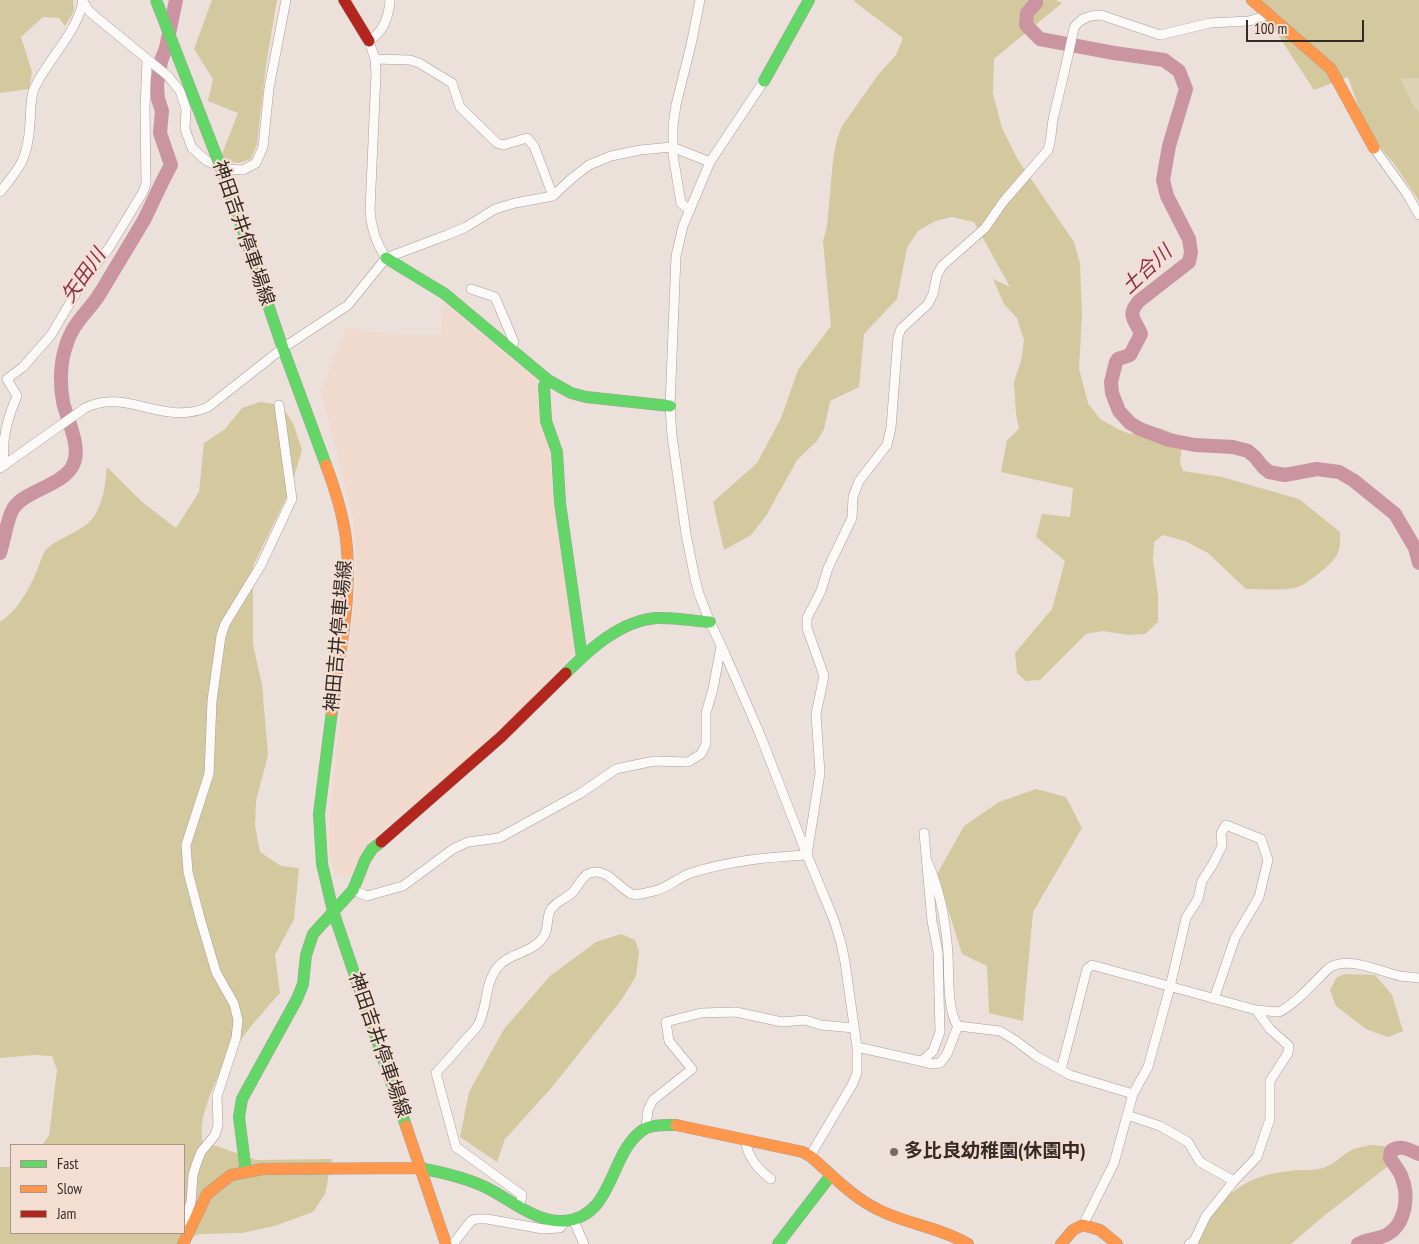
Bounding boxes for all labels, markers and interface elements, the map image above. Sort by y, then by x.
scale bar [1249,10,1366,42]
text: 100 m [1254,19,1287,38]
street label: 神田吉井停車場線 [207,157,279,309]
water label: 土合川 [1117,241,1177,299]
water label: 矢田川 [57,245,111,307]
street label: 神田吉井停車場線 [321,559,357,713]
street label: 神田吉井停車場線 [343,969,415,1121]
place label: 多比良幼稚園(休園中) [904,1141,1086,1163]
legend [10,1144,185,1234]
marker: 多比良幼稚園(休園中) [888,1146,900,1158]
text: Fast [57,1154,78,1173]
text: Slow [57,1179,82,1198]
text: Jam [57,1204,76,1223]

